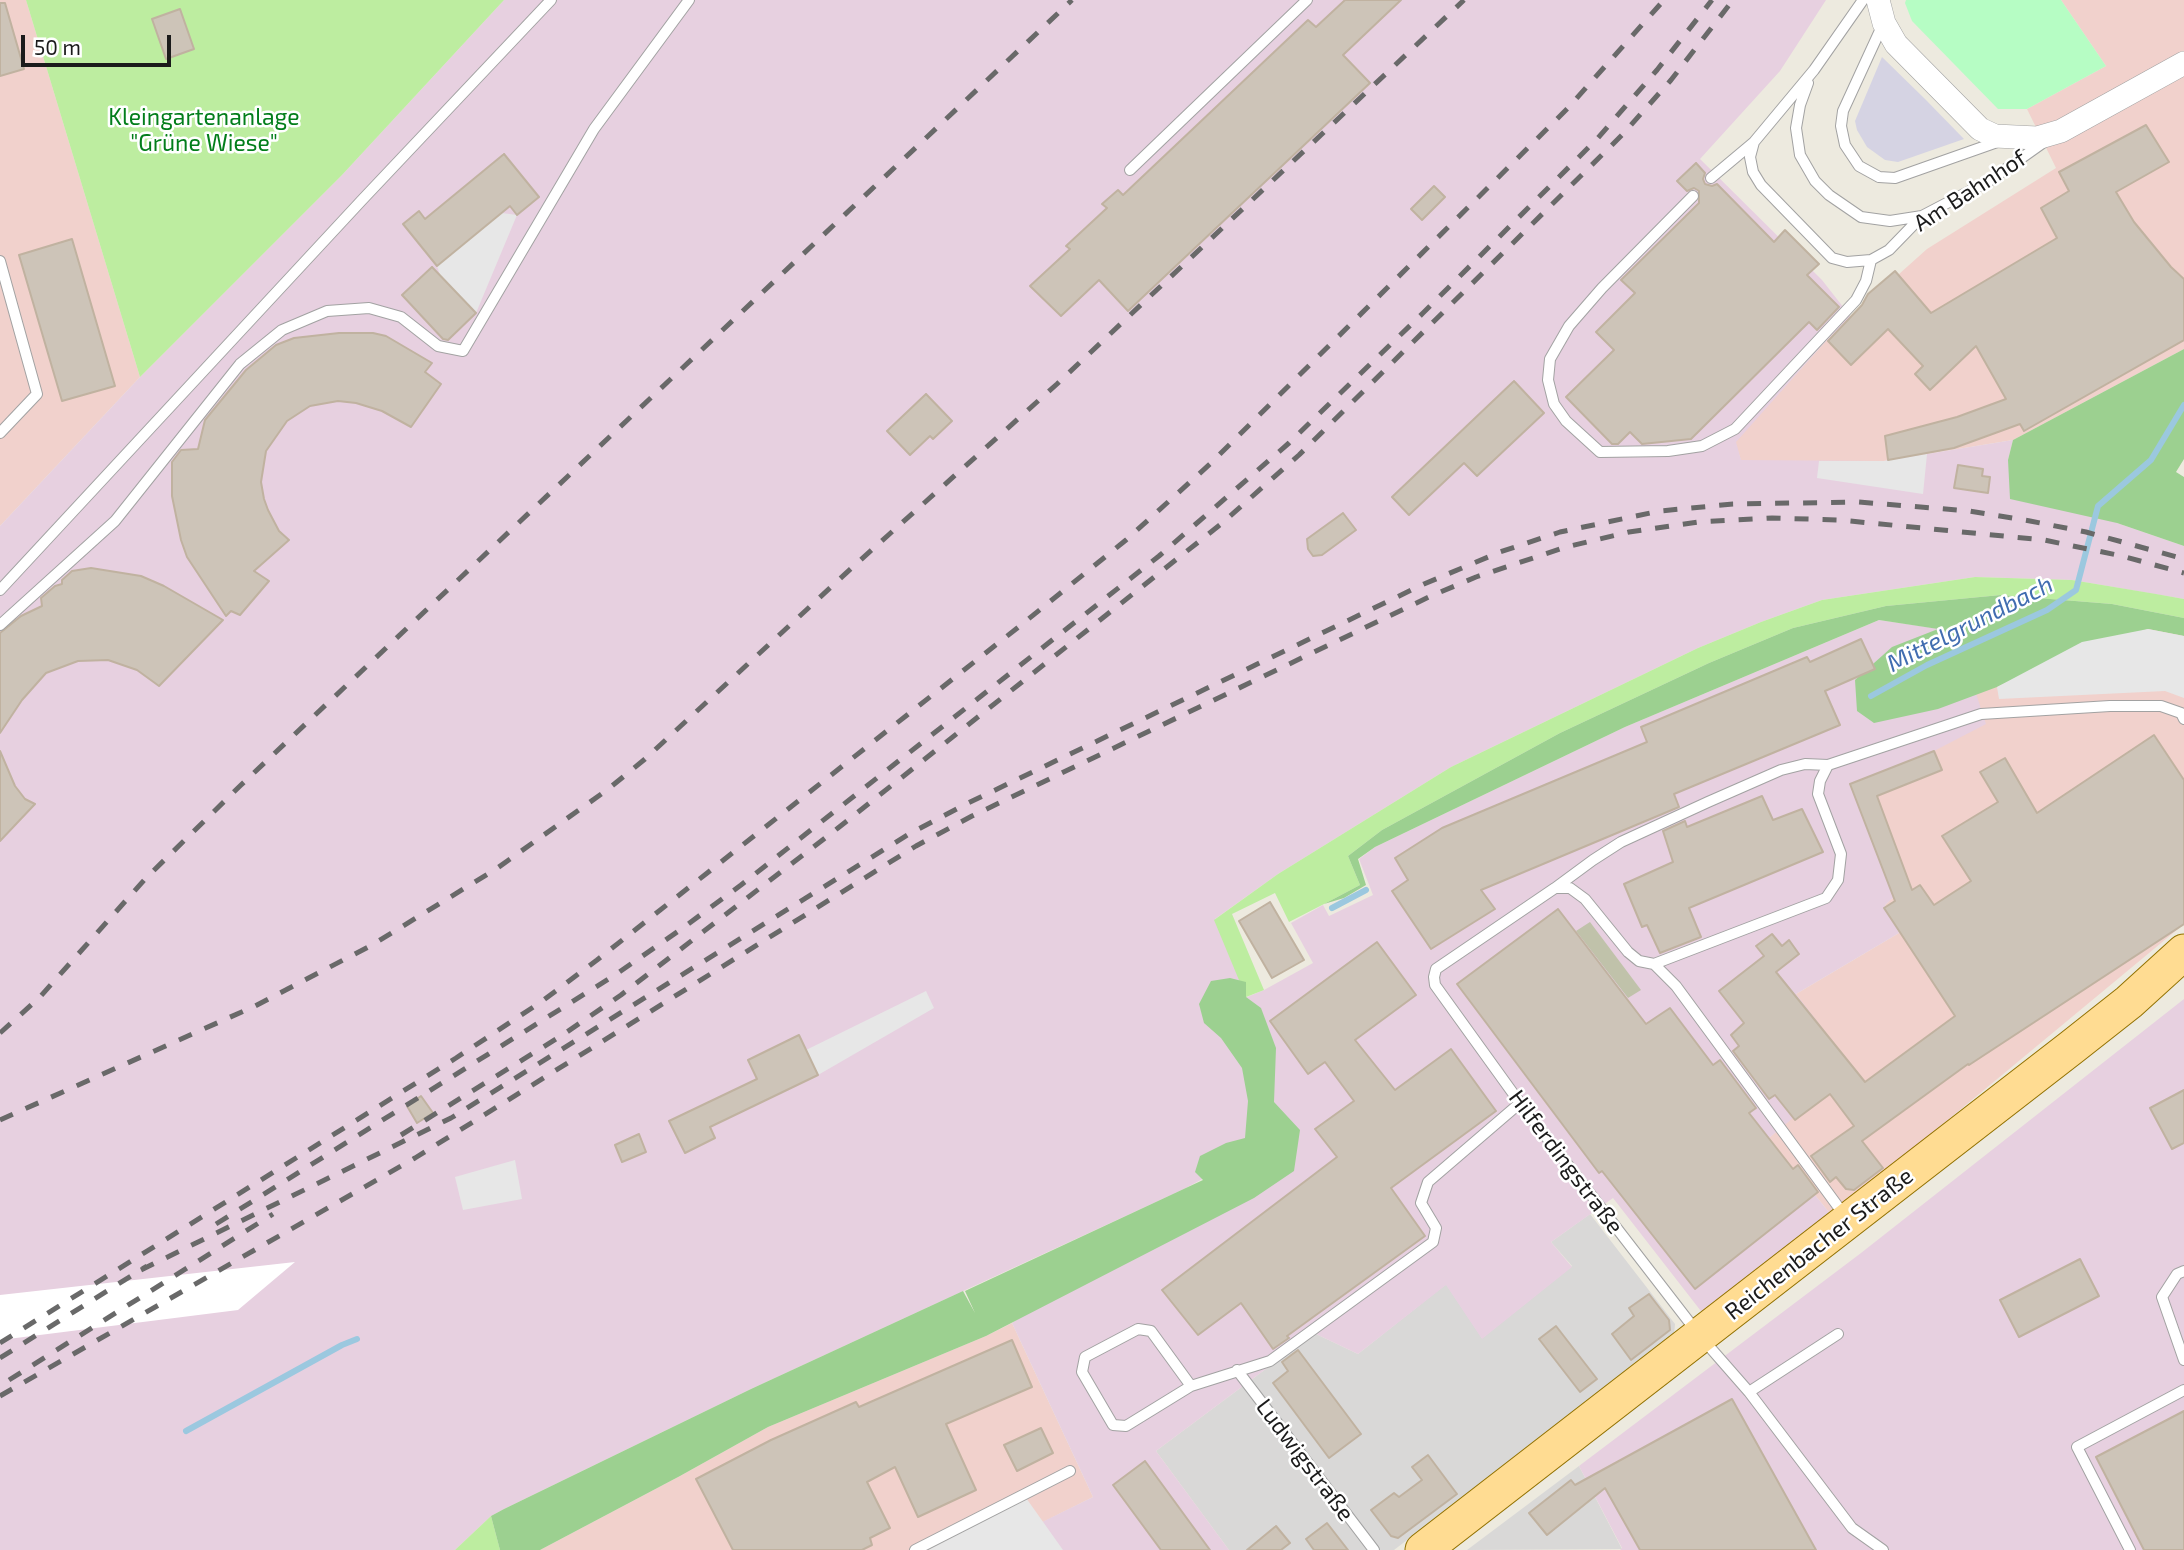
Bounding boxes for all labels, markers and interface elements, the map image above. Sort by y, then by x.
scale bar [24,21,175,65]
text: 50 m [34,34,81,59]
park label: Kleingartenanlage "Grüne Wiese" [108,103,300,157]
street label: Am Bahnhof [1909,144,2031,238]
water label: Mittelgrundbach [1882,570,2058,678]
street label: Hilferdingstraße [1503,1085,1629,1239]
street label: Reichenbacher Straße [1720,1162,1918,1326]
street label: Ludwigstraße [1250,1393,1360,1527]

